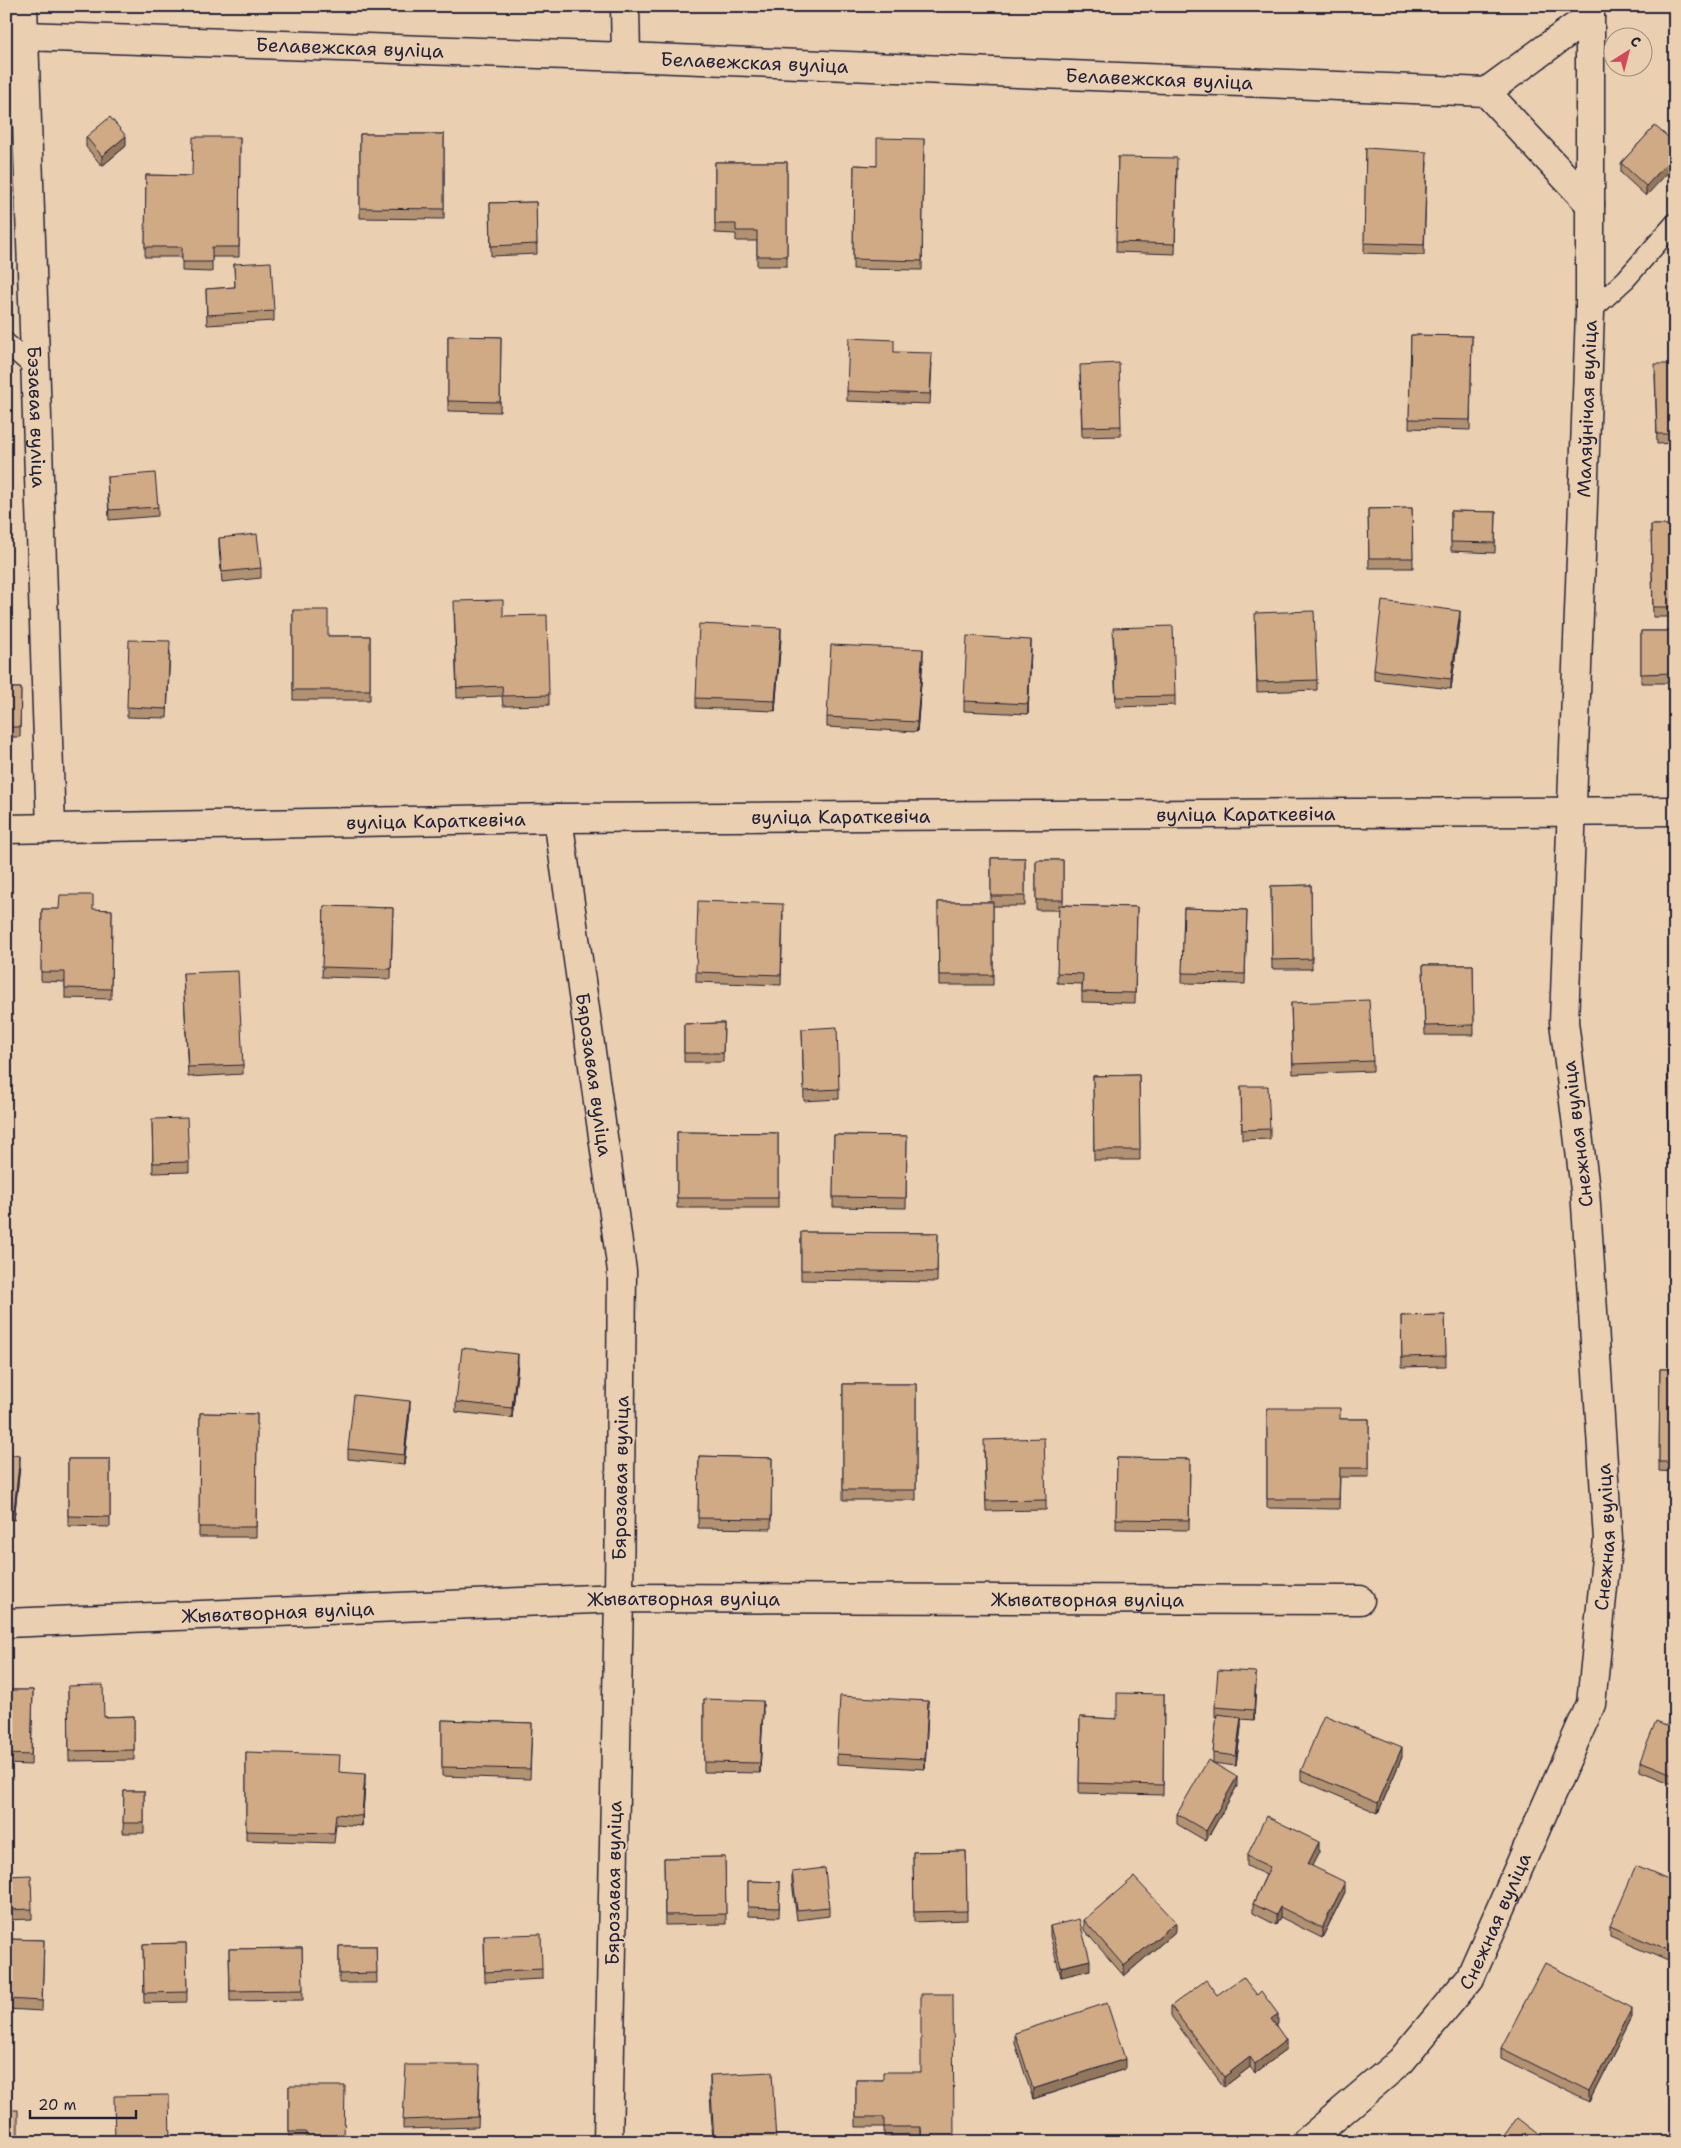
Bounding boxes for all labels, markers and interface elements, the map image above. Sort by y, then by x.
north arrow [1604,28,1654,78]
street label: Белавежская вуліца [255,32,444,64]
text: С [1627,32,1644,51]
street label: Белавежская вуліца [660,46,849,79]
street label: Белавежская вуліца [1065,63,1254,96]
street label: Маляўнічая вуліца [1571,319,1603,498]
street label: Бэзавая вуліца [22,345,51,488]
street label: вуліца Караткевіча [1156,801,1336,827]
street label: вуліца Караткевіча [751,804,931,830]
street label: вуліца Караткевіча [346,807,526,835]
street label: Бярозавая вуліца [570,991,618,1158]
street label: Снежная вуліца [1556,1059,1599,1209]
street label: Бярозавая вуліца [607,1395,634,1561]
street label: Снежная вуліца [1589,1462,1621,1612]
street label: Жыватворная вуліца [586,1586,780,1612]
street label: Жыватворная вуліца [991,1587,1184,1613]
street label: Жыватворная вуліца [181,1596,375,1629]
street label: Бярозавая вуліца [600,1800,627,1966]
street label: Снежная вуліца [1453,1849,1537,1995]
scale bar [30,2088,136,2120]
text: 20 m [38,2095,77,2115]

